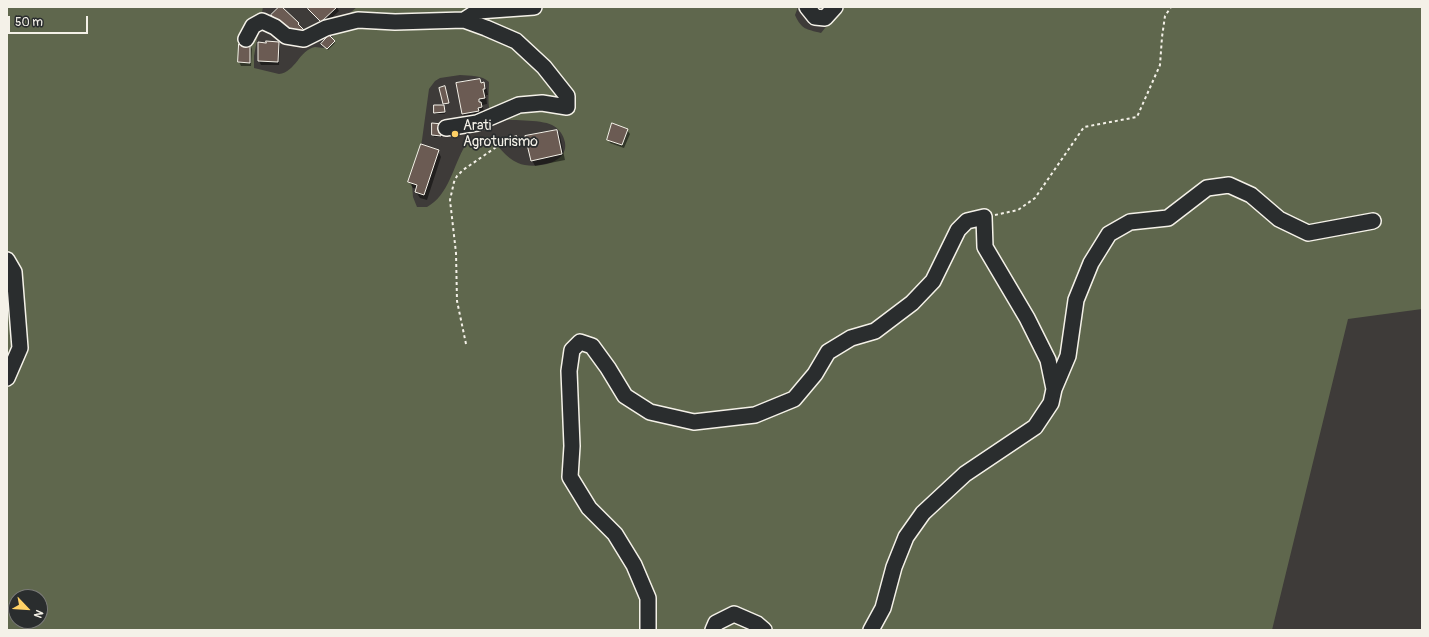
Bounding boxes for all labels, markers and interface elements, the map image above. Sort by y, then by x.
scale bar [10,8,90,34]
text: 50 m [15,15,43,30]
place label: Arati Agroturismo [463,118,538,150]
marker: Arati Agroturismo [450,129,460,139]
north arrow [8,589,48,629]
text: N [31,608,46,620]

